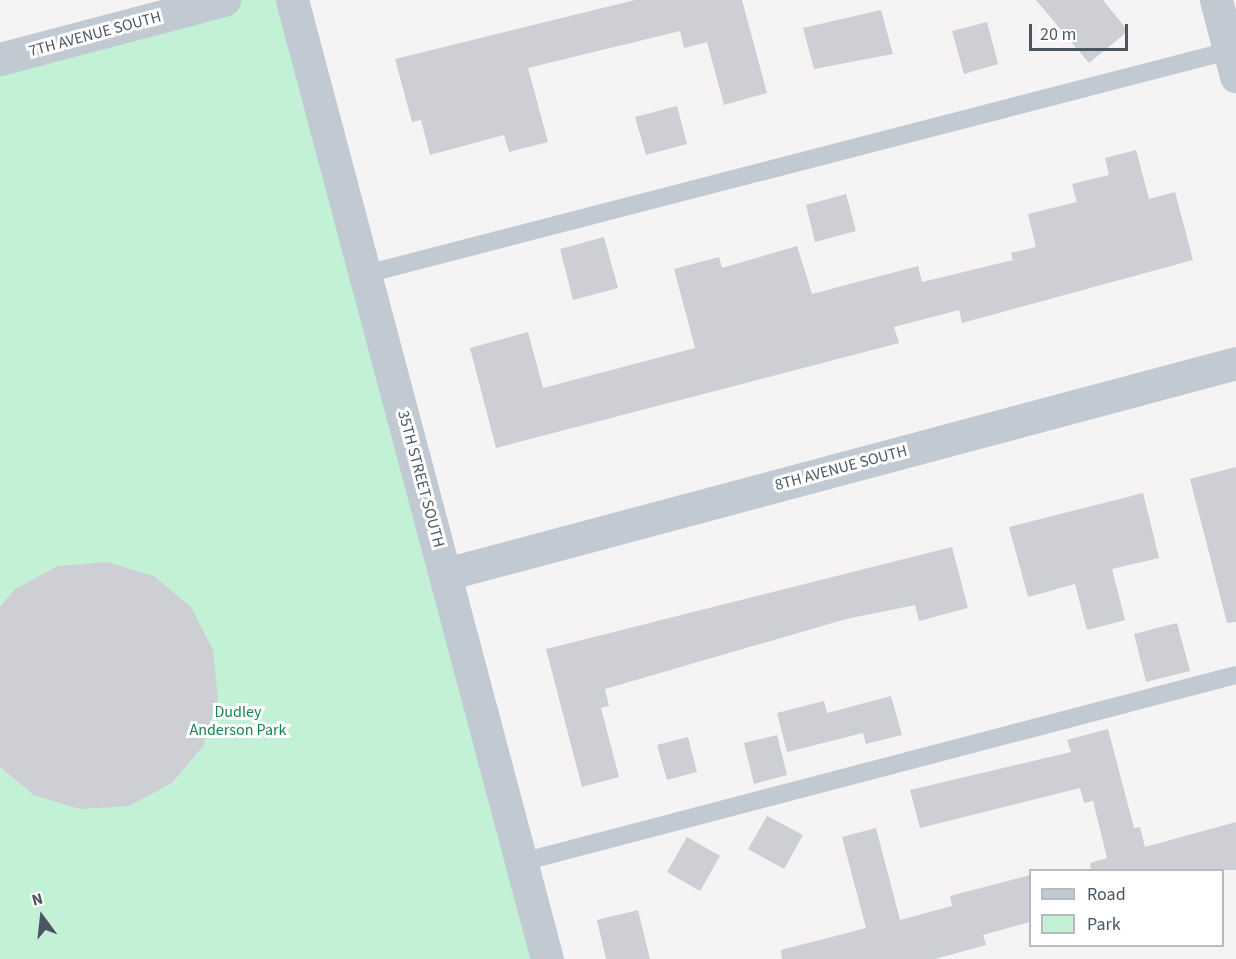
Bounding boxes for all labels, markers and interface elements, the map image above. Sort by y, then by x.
street label: 7TH AVENUE SOUTH [27,7,163,61]
scale bar [1032,12,1131,50]
text: 20 m [1040,22,1076,47]
street label: 35TH STREET SOUTH [393,408,449,550]
street label: 8TH AVENUE SOUTH [773,441,909,495]
park label: Dudley Anderson Park [190,702,286,740]
legend [1029,869,1224,947]
text: Road [1087,882,1126,907]
north arrow [12,887,72,947]
text: N [29,888,45,912]
text: Park [1087,912,1121,937]

